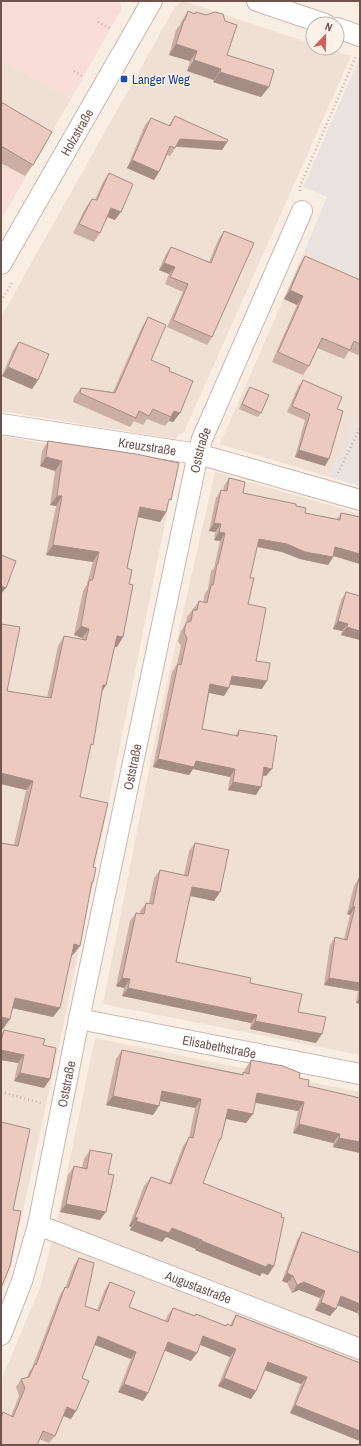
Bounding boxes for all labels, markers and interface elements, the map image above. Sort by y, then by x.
north arrow [305,16,345,56]
text: N [323,19,334,34]
place label: Langer Weg [132,71,190,88]
marker: Langer Weg [119,74,129,84]
street label: Holzstraße [56,106,97,159]
street label: Oststraße [186,424,215,474]
street label: Kreuzstraße [117,433,177,459]
street label: Oststraße [119,742,145,791]
street label: Elisabethstraße [181,1031,258,1062]
street label: Oststraße [53,1059,79,1109]
street label: Augustastraße [162,1266,234,1307]

